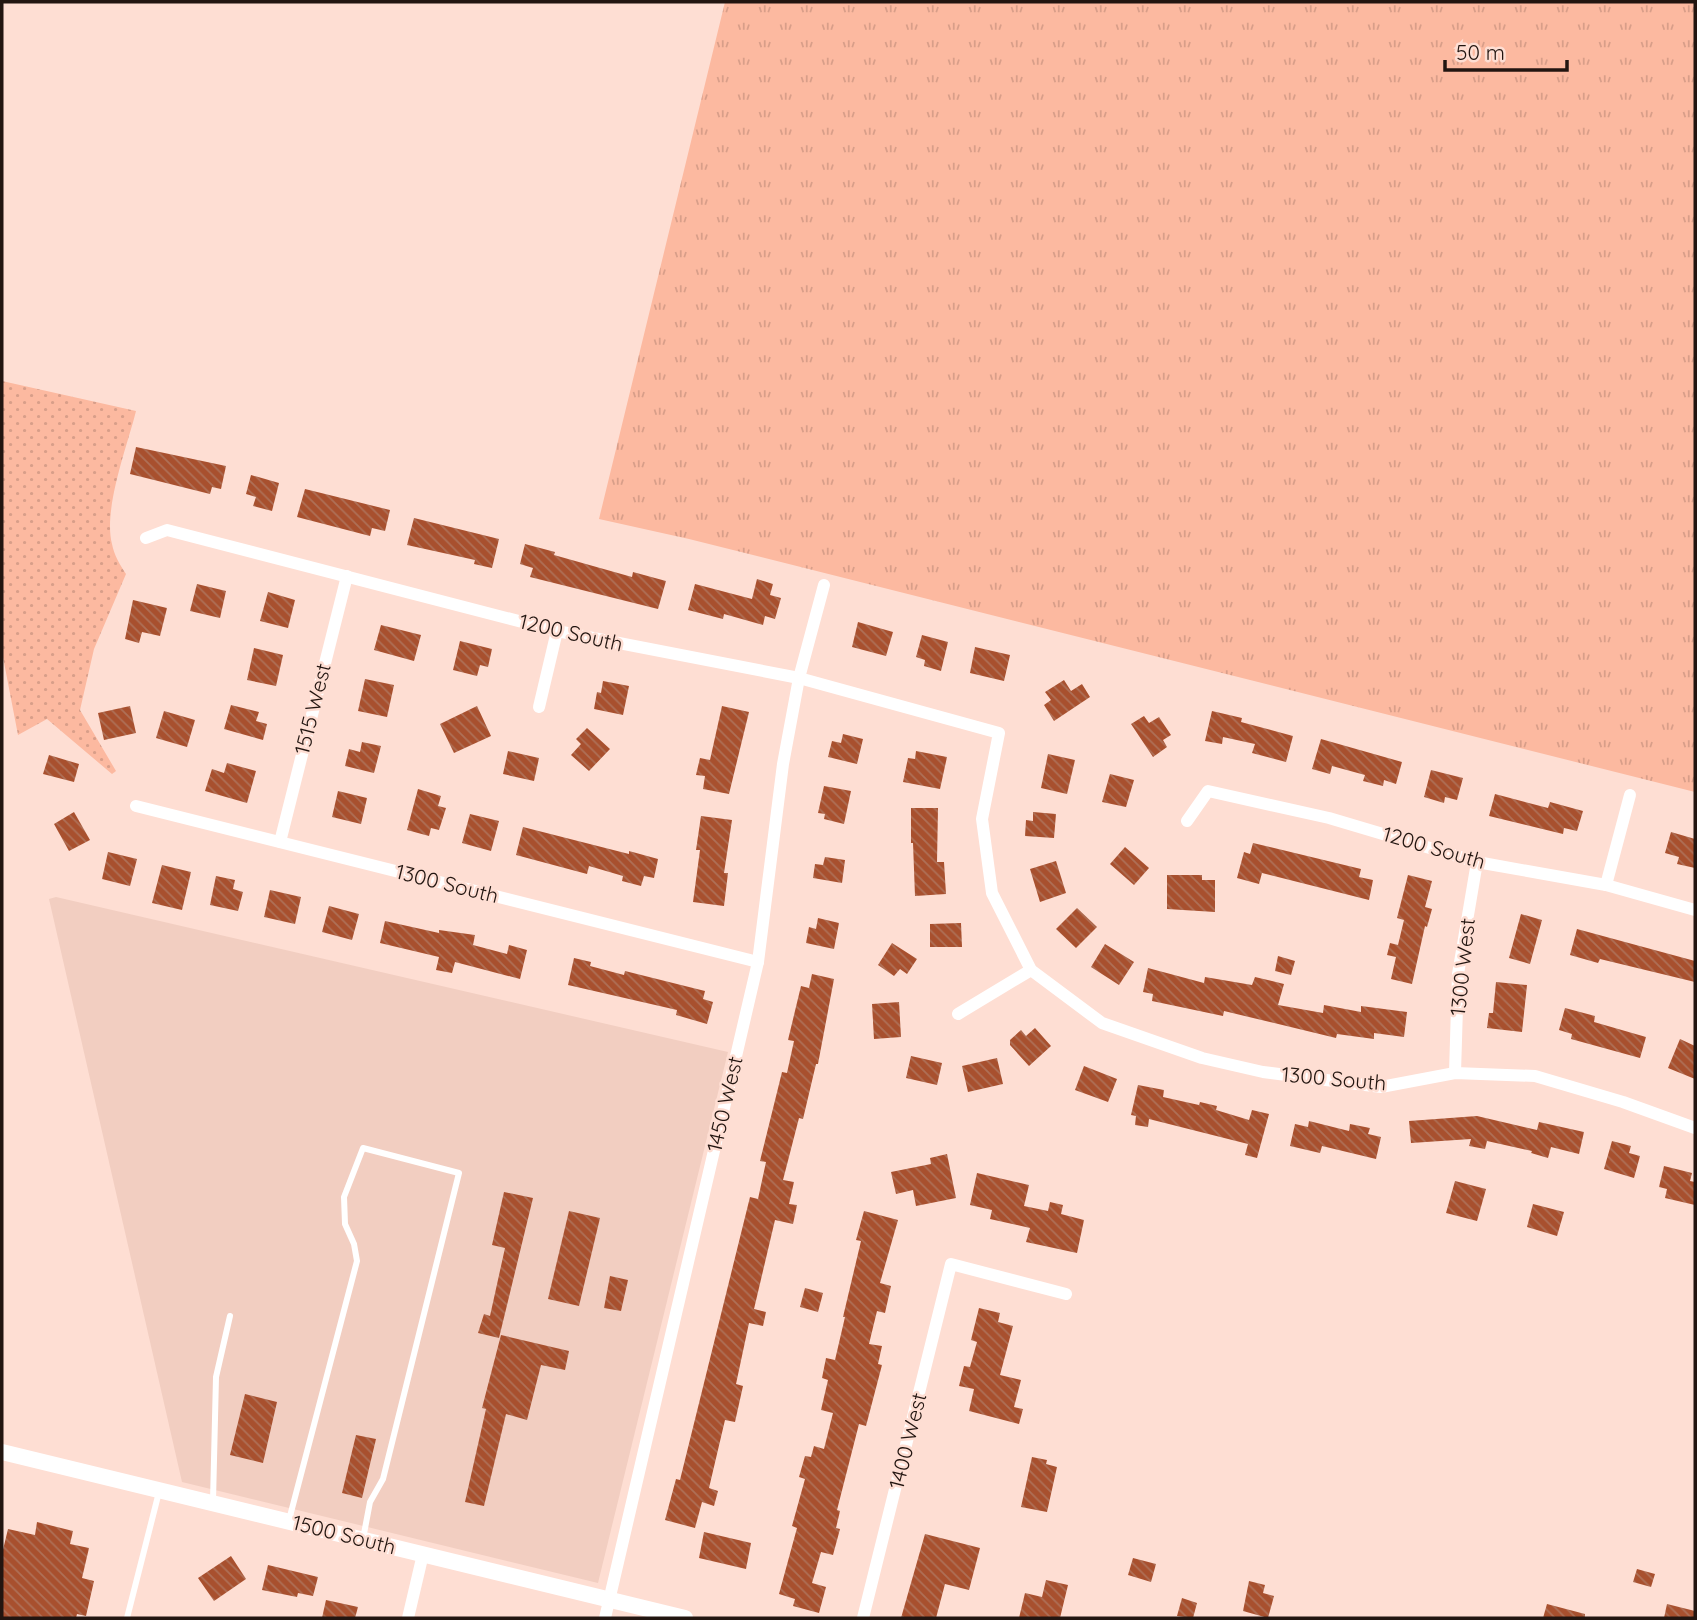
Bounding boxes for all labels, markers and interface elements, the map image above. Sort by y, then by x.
scale bar [1445,28,1568,72]
text: 50 m [1456,39,1505,65]
street label: 1200 South [517,607,626,657]
street label: 1515 West [288,661,336,757]
street label: 1200 South [1380,820,1489,874]
street label: 1300 South [393,858,501,908]
street label: 1300 West [1444,917,1480,1017]
street label: 1450 West [700,1054,748,1154]
street label: 1300 South [1281,1060,1388,1096]
street label: 1400 West [883,1390,932,1491]
street label: 1500 South [290,1509,399,1559]

